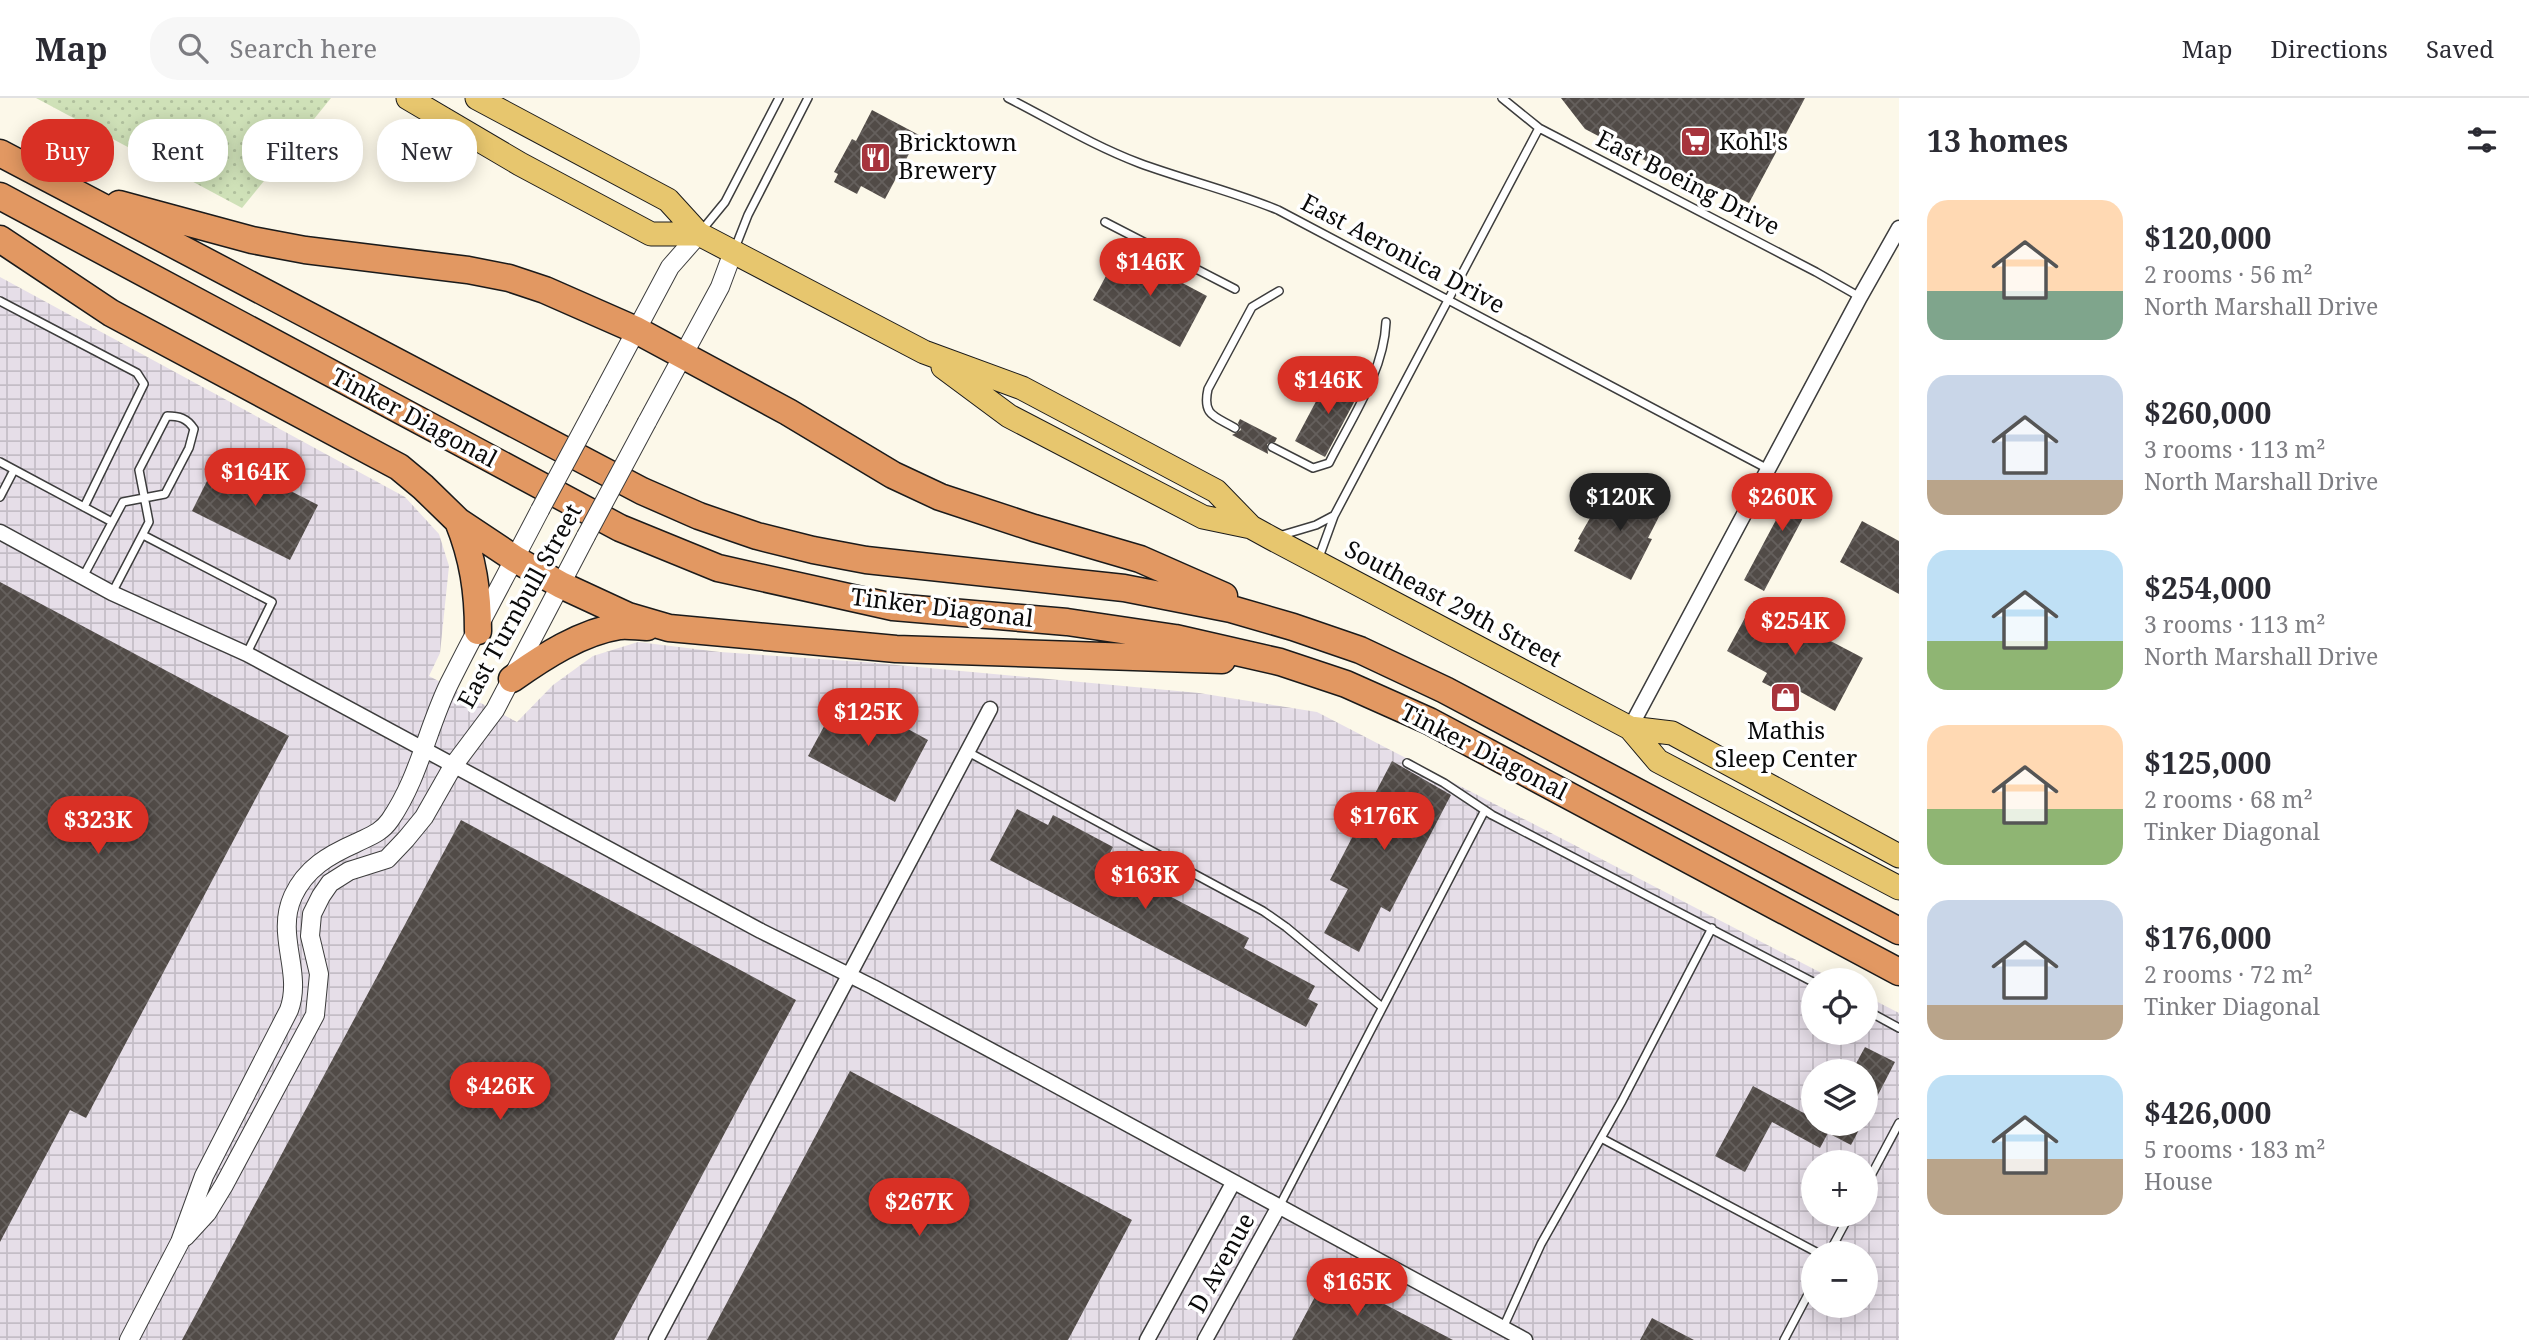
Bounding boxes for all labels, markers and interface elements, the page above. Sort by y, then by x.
search box [150,17,640,80]
text: Map [35,26,108,71]
icon: search [174,29,212,67]
text: Search here [230,30,377,66]
text: Map [2182,32,2233,65]
text: Directions [2271,32,2388,65]
text: Saved [2426,32,2494,65]
chip: Buy [21,119,114,182]
chip: Rent [128,119,228,182]
chip: Filters [242,119,363,182]
chip: New [377,119,477,182]
text: 13 homes [1927,120,2068,161]
street label: East Boeing Drive [1591,121,1786,242]
icon: filters [2463,121,2501,159]
place label: Kohl's [1719,124,1788,157]
place label: Bricktown Brewery [898,125,1017,186]
supermarket icon: Kohl's [1679,125,1713,159]
restaurant icon: Bricktown Brewery [858,140,892,174]
street label: East Aeronica Drive [1296,185,1511,320]
text: $120,000 [2144,217,2271,258]
icon: home [1983,228,2067,312]
pin: $146K [1101,238,1199,298]
text: $146K [1116,245,1184,277]
text: 2 rooms · 56 m² [2144,258,2313,290]
text: North Marshall Drive [2144,290,2378,322]
pin: $146K [1279,356,1377,416]
street label: Tinker Diagonal [326,359,504,475]
text: $146K [1294,363,1362,395]
text: $260,000 [2144,392,2271,433]
icon: home [1983,403,2067,487]
text: 3 rooms · 113 m² [2144,433,2326,465]
pin: $164K [206,448,304,508]
text: $164K [221,455,289,487]
text: North Marshall Drive [2144,465,2378,497]
pin: $120K [1571,474,1669,533]
pin: $260K [1733,474,1831,533]
text: $120K [1586,480,1654,512]
text: $260K [1748,480,1816,512]
street label: East Turnbull Street [449,497,589,713]
street label: Southeast 29th Street [1339,531,1568,674]
text: $254,000 [2144,567,2271,608]
icon: home [1983,578,2067,662]
street label: Tinker Diagonal [849,579,1036,634]
pin: $254K [1746,598,1844,657]
text: $254K [1761,604,1829,636]
text: 3 rooms · 113 m² [2144,608,2326,640]
text: North Marshall Drive [2144,640,2378,672]
shop icon: Mathis Sleep Center [1769,680,1803,714]
pin: $125K [819,688,917,748]
street label: Tinker Diagonal [1395,694,1574,807]
text: $125K [834,695,902,727]
place label: Mathis Sleep Center [1715,713,1857,774]
text: $125,000 [2144,742,2271,783]
icon: home [1983,753,2067,837]
text: 2 rooms · 68 m² [2144,783,2313,815]
pin: $176K [1335,792,1433,852]
pin: $323K [49,796,147,856]
text: $176K [1350,799,1418,831]
text: $323K [64,803,132,835]
text: Tinker Diagonal [2144,815,2320,847]
pin: $163K [1096,852,1194,911]
text: $163K [1111,858,1179,890]
text: $176,000 [2144,917,2271,958]
icon: home [1983,928,2067,1012]
text: 2 rooms · 72 m² [2144,958,2313,990]
map controls [1801,968,1878,1318]
button: locate [1801,968,1878,1045]
text: Tinker Diagonal [2144,990,2320,1022]
button: layers [1801,1059,1878,1136]
pin: $426K [451,1062,549,1122]
text: $426K [466,1069,534,1101]
text: $426,000 [2144,1092,2271,1133]
icon: home [1983,1103,2067,1187]
text: 5 rooms · 183 m² [2144,1133,2326,1165]
button: + [1801,1150,1878,1227]
text: House [2144,1165,2213,1197]
pin: $267K [870,1178,968,1238]
text: $267K [885,1185,953,1217]
street label: D Avenue [1180,1206,1262,1318]
button: − [1801,1241,1878,1318]
pin: $165K [1308,1258,1406,1318]
text: $165K [1323,1265,1391,1297]

